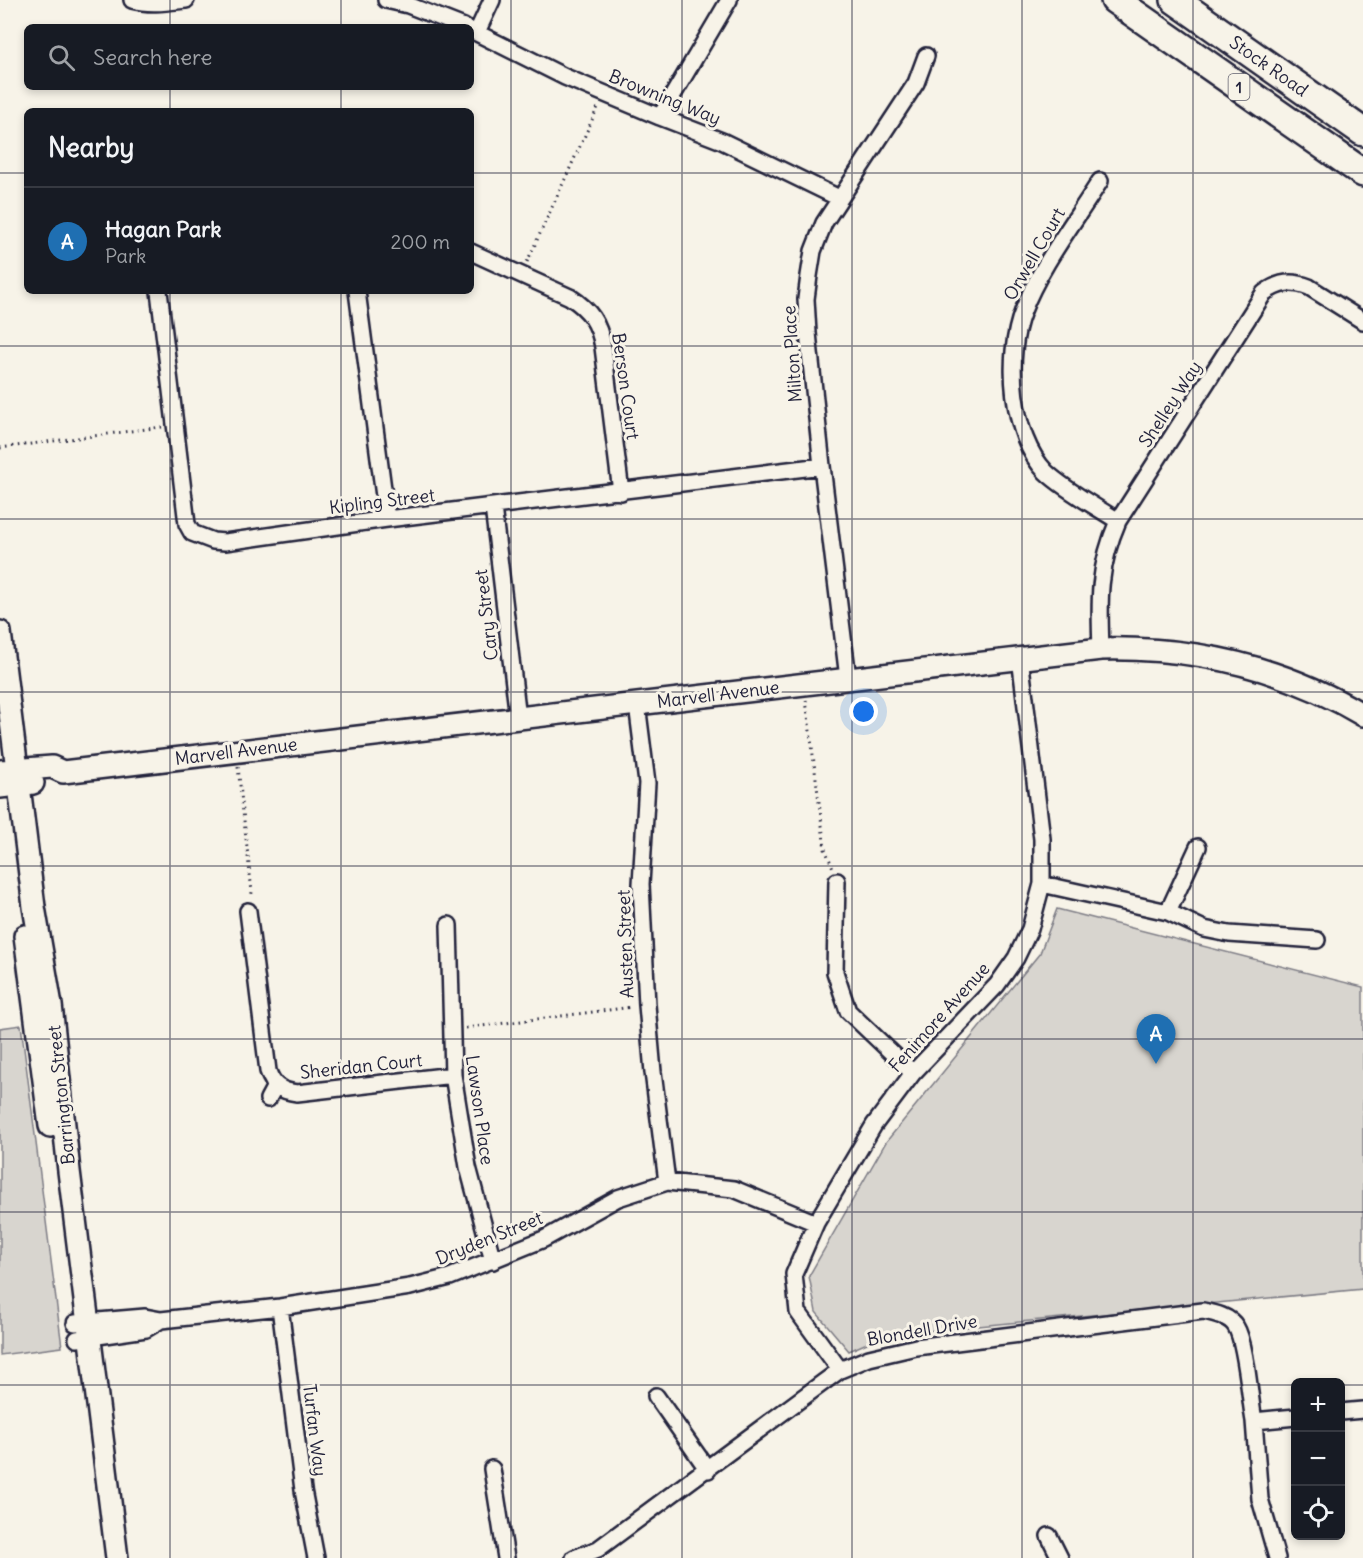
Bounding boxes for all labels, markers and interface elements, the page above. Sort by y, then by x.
search box [24,24,474,90]
street label: Stock Road [1225,31,1313,102]
icon: search [45,41,78,74]
text: Search here [93,43,212,71]
street label: Browning Way [606,64,724,130]
road number: 1 [1228,74,1250,100]
text: Nearby [48,131,134,164]
street label: Orwell Court [998,204,1070,304]
text: Hagan Park [105,215,222,243]
text: A [61,229,74,254]
text: 200 m [390,229,450,254]
text: Park [105,243,146,268]
street label: Milton Place [777,305,807,403]
street label: Berson Court [607,331,645,441]
street label: Shelley Way [1134,356,1206,452]
street label: Kipling Street [328,483,436,519]
street label: Cary Street [469,568,503,662]
street label: Marvell Avenue [655,675,781,713]
your location [849,697,878,726]
street label: Marvell Avenue [173,732,299,770]
street label: Austen Street [612,889,638,999]
street label: Fenimore Avenue [883,957,995,1077]
pin: A [1136,1014,1176,1064]
street label: Barrington Street [42,1024,80,1166]
street label: Sheridan Court [299,1048,423,1084]
street label: Lawson Place [461,1054,499,1166]
street label: Dryden Street [432,1206,546,1270]
street label: Blondell Drive [865,1309,979,1351]
map controls [1291,1378,1345,1540]
button: + [1291,1378,1345,1432]
street label: Turfan Way [298,1383,332,1477]
button: − [1291,1432,1345,1486]
button: locate [1291,1486,1345,1540]

